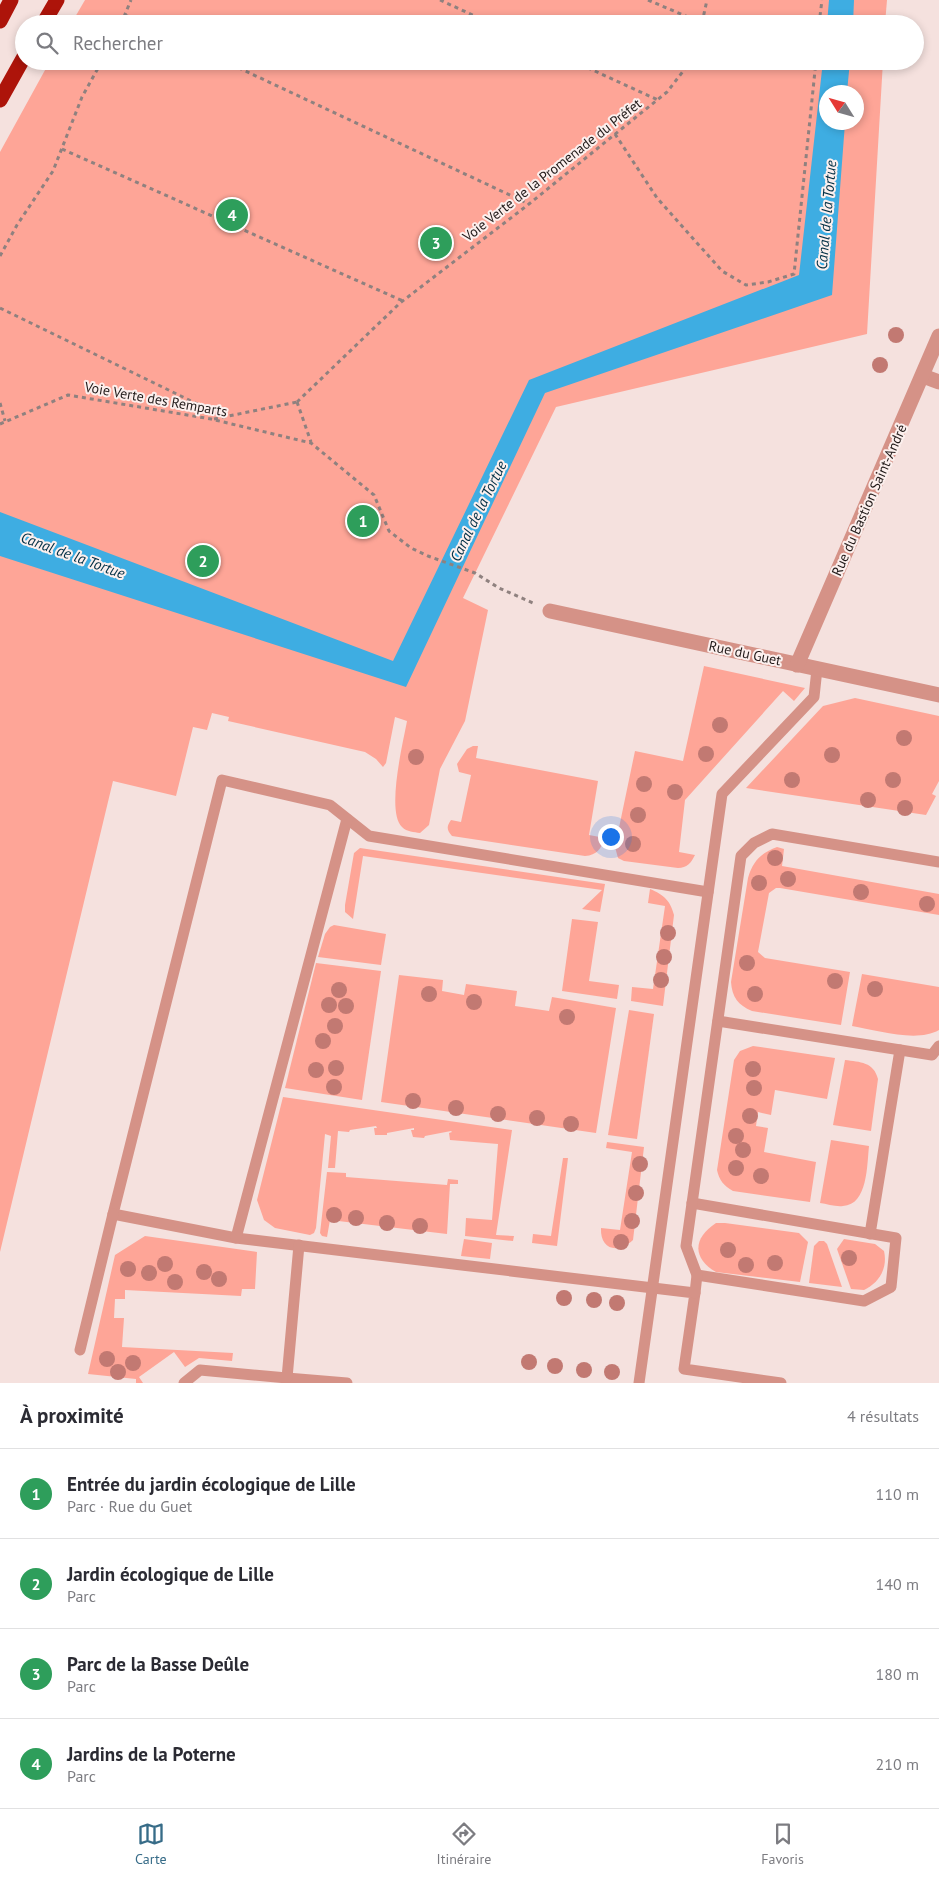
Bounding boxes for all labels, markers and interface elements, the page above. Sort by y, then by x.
search box [15,15,924,70]
icon: search [33,29,61,57]
text: Rechercher [73,31,163,55]
north arrow [819,85,864,130]
street label: Voie Verte de la Promenade du Préfet [458,94,645,246]
water label: Canal de la Tortue [812,160,840,270]
pin: 4 [216,196,248,234]
pin: 3 [420,224,452,262]
street label: Voie Verte des Remparts [82,377,229,420]
street label: Rue du Bastion Saint-André [827,421,911,579]
water label: Canal de la Tortue [445,458,511,564]
pin: 1 [347,502,379,540]
water label: Canal de la Tortue [18,527,128,583]
pin: 2 [187,542,219,580]
street label: Rue du Guet [707,637,783,669]
your location [598,824,624,850]
text: À proximité [20,1402,124,1429]
text: 4 résultats [847,1406,919,1426]
text: Entrée du jardin écologique de Lille [67,1472,356,1496]
text: 1 [31,1484,41,1504]
text: 110 m [876,1484,919,1504]
text: Parc · Rue du Guet [67,1496,192,1516]
text: Jardin écologique de Lille [67,1562,274,1586]
text: 2 [31,1574,41,1594]
text: 140 m [876,1574,919,1594]
text: Parc [67,1586,96,1606]
text: Parc de la Basse Deûle [67,1652,249,1676]
text: 3 [31,1664,41,1684]
text: 180 m [876,1664,919,1684]
text: Parc [67,1676,96,1696]
text: Jardins de la Poterne [67,1742,236,1766]
text: 4 [31,1754,41,1774]
text: 210 m [876,1754,919,1774]
text: Parc [67,1766,96,1786]
tab: Carte [135,1820,167,1868]
tab: Itinéraire [437,1820,491,1868]
tab: Favoris [761,1820,804,1868]

